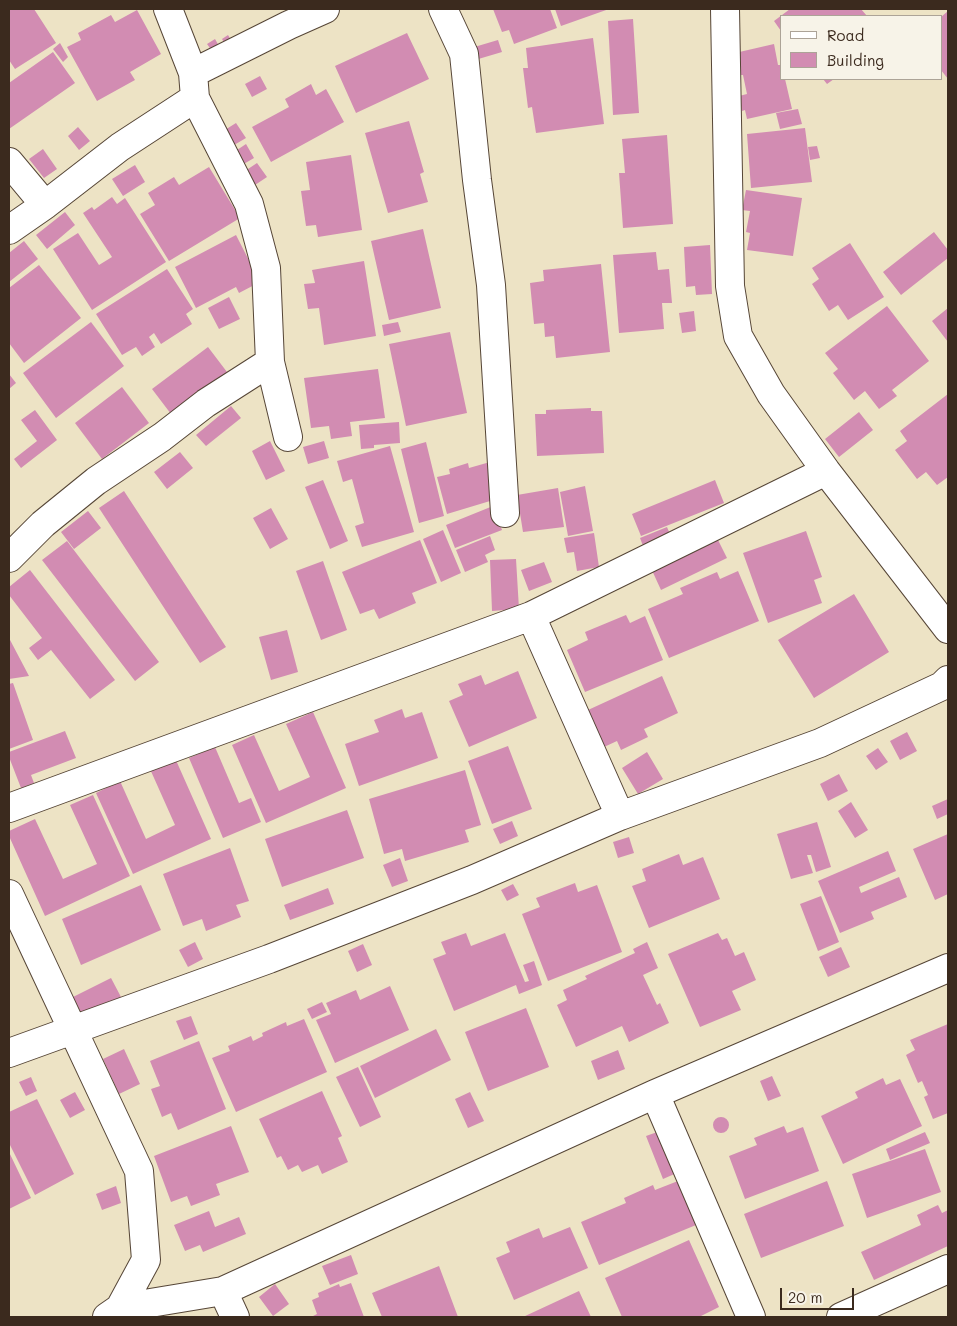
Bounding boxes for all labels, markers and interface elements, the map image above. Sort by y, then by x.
legend [780,15,942,80]
text: Road [827,25,864,45]
text: Building [827,50,884,70]
scale bar [782,1278,856,1310]
text: 20 m [788,1287,822,1307]

